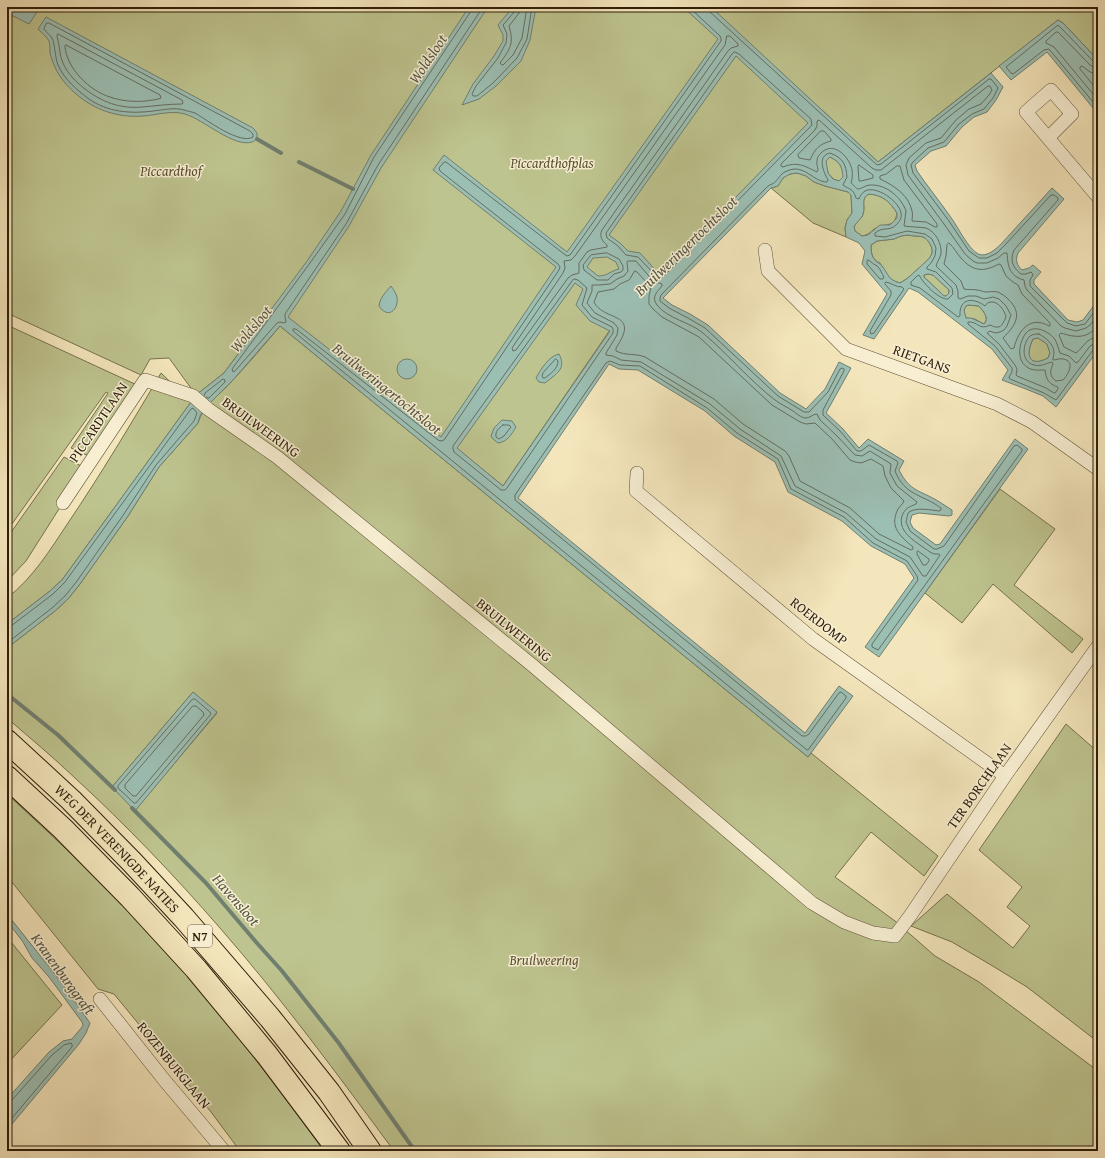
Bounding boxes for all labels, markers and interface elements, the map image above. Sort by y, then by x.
water label: Woldsloot [403,30,452,88]
park label: Piccardthofplas [509,153,594,173]
park label: Piccardthof [139,161,205,181]
water label: Bruilweringertochtsloot [629,191,742,301]
water label: Woldsloot [225,301,277,357]
water label: Bruilweringertochtsloot [327,337,447,440]
street label: RIETGANS [890,339,954,379]
street label: PICCARDTLAAN [64,378,132,466]
street label: BRUILWEERING [218,392,304,462]
street label: ROERDOMP [786,592,852,650]
street label: BRUILWEERING [472,593,556,667]
street label: TER BORCHLAAN [942,739,1016,833]
street label: WEG DER VERENIGDE NATIES [50,780,184,917]
water label: Havensloot [207,868,265,930]
road number: N7 [188,925,212,947]
water label: Kranenburggraft [26,928,100,1019]
park label: Bruilweering [508,950,579,970]
street label: ROZENBURGLAAN [133,1017,215,1113]

